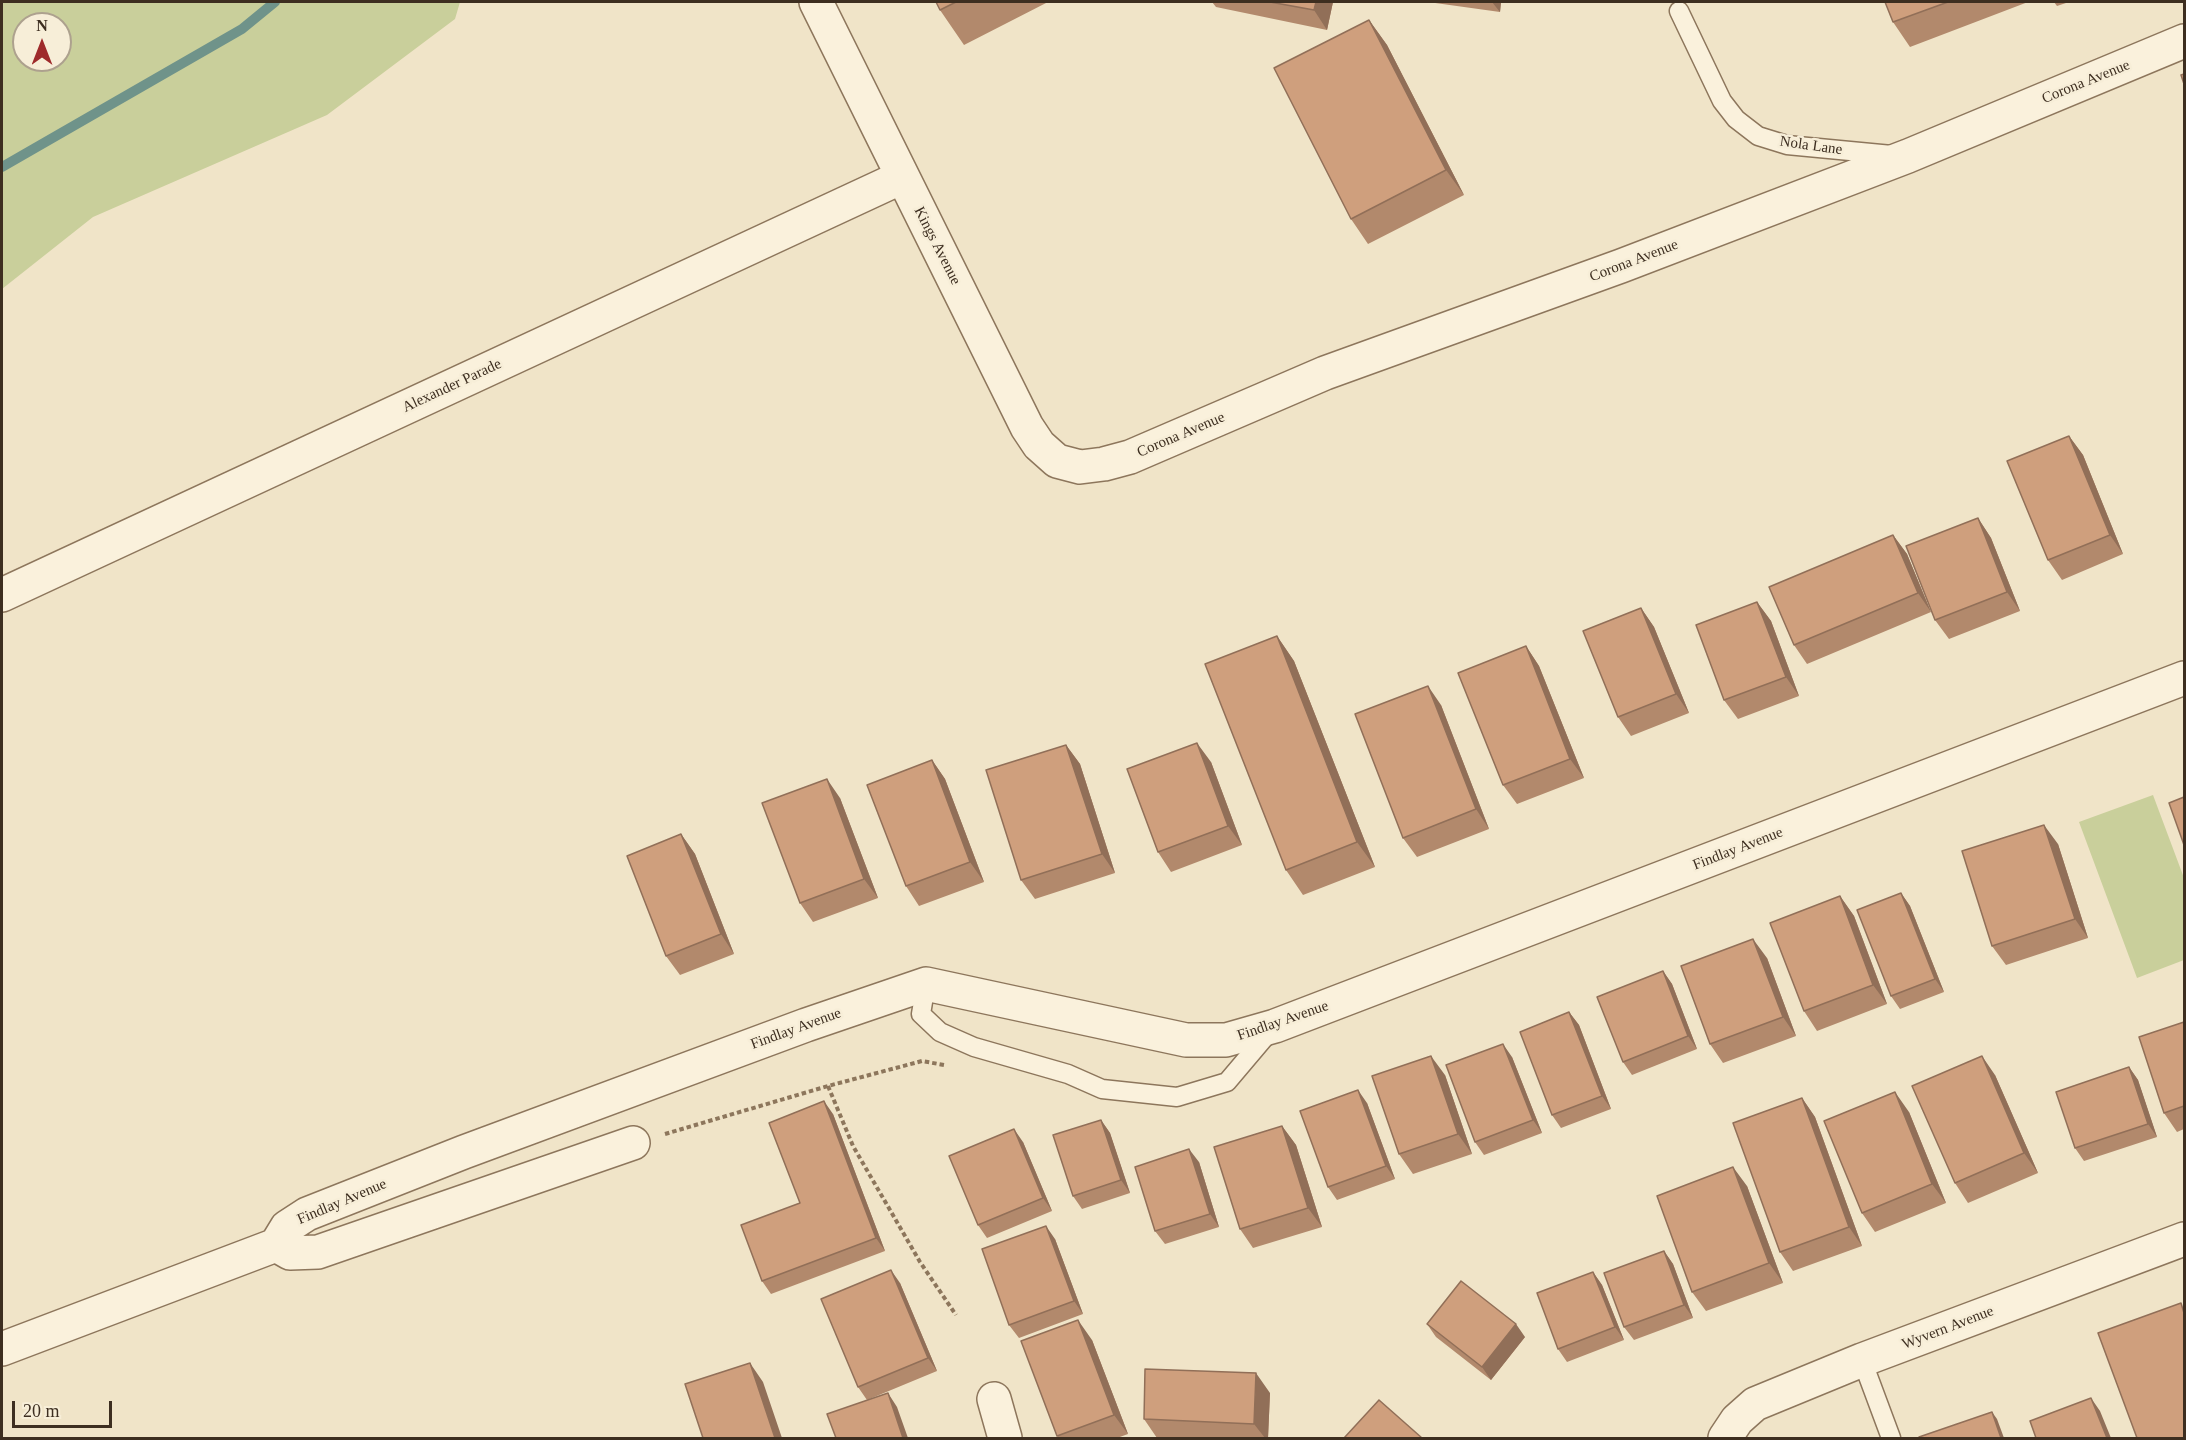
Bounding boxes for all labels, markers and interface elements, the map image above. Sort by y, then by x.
north arrow [12,12,72,72]
text: N [36,17,48,34]
street label: Corona Avenue [2039,56,2133,108]
street label: Nola Lane [1779,133,1843,159]
street label: Kings Avenue [910,204,964,288]
street label: Corona Avenue [1587,236,1681,286]
street label: Alexander Parade [400,355,504,417]
street label: Corona Avenue [1134,408,1228,462]
street label: Findlay Avenue [1690,824,1786,874]
street label: Findlay Avenue [1235,997,1331,1045]
street label: Findlay Avenue [748,1004,844,1054]
street label: Findlay Avenue [295,1175,389,1229]
street label: Wyvern Avenue [1900,1302,1996,1354]
scale bar [15,1389,116,1427]
text: 20 m [23,1401,60,1421]

